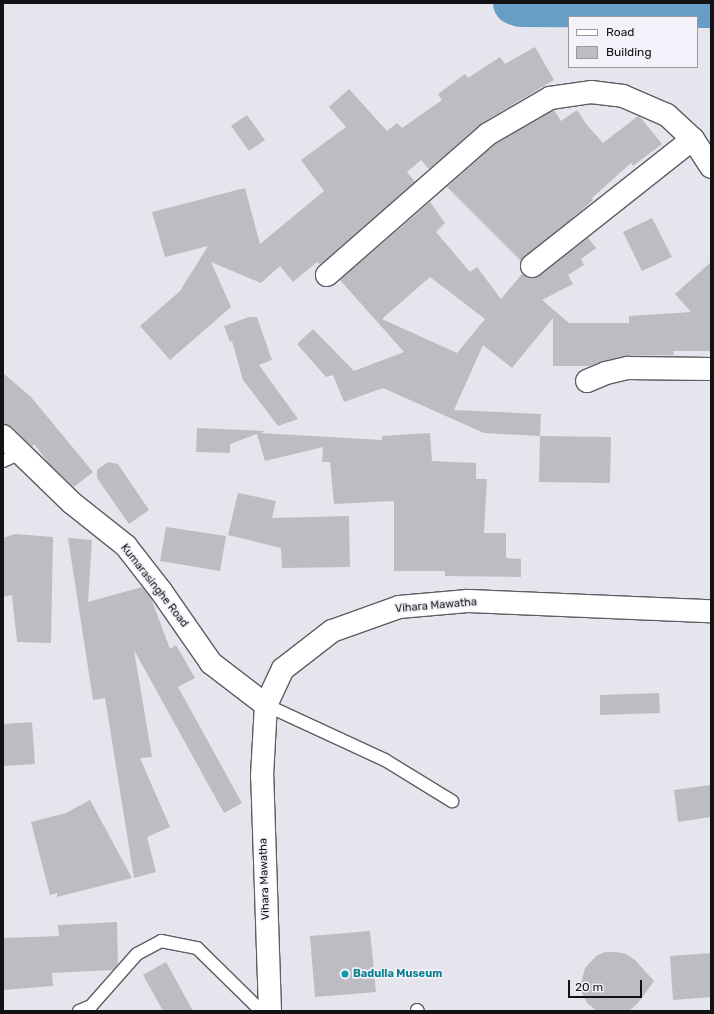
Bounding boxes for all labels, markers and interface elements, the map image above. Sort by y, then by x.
legend [568,16,698,68]
text: Road [606,25,634,39]
text: Building [606,45,652,59]
street label: Kumarasinghe Road [117,542,191,630]
street label: Vihara Mawatha [395,596,477,616]
street label: Vihara Mawatha [257,838,273,920]
place label: Badulla Museum [353,967,442,981]
marker: Badulla Museum [340,969,350,979]
scale bar [570,972,644,998]
text: 20 m [575,980,603,994]

